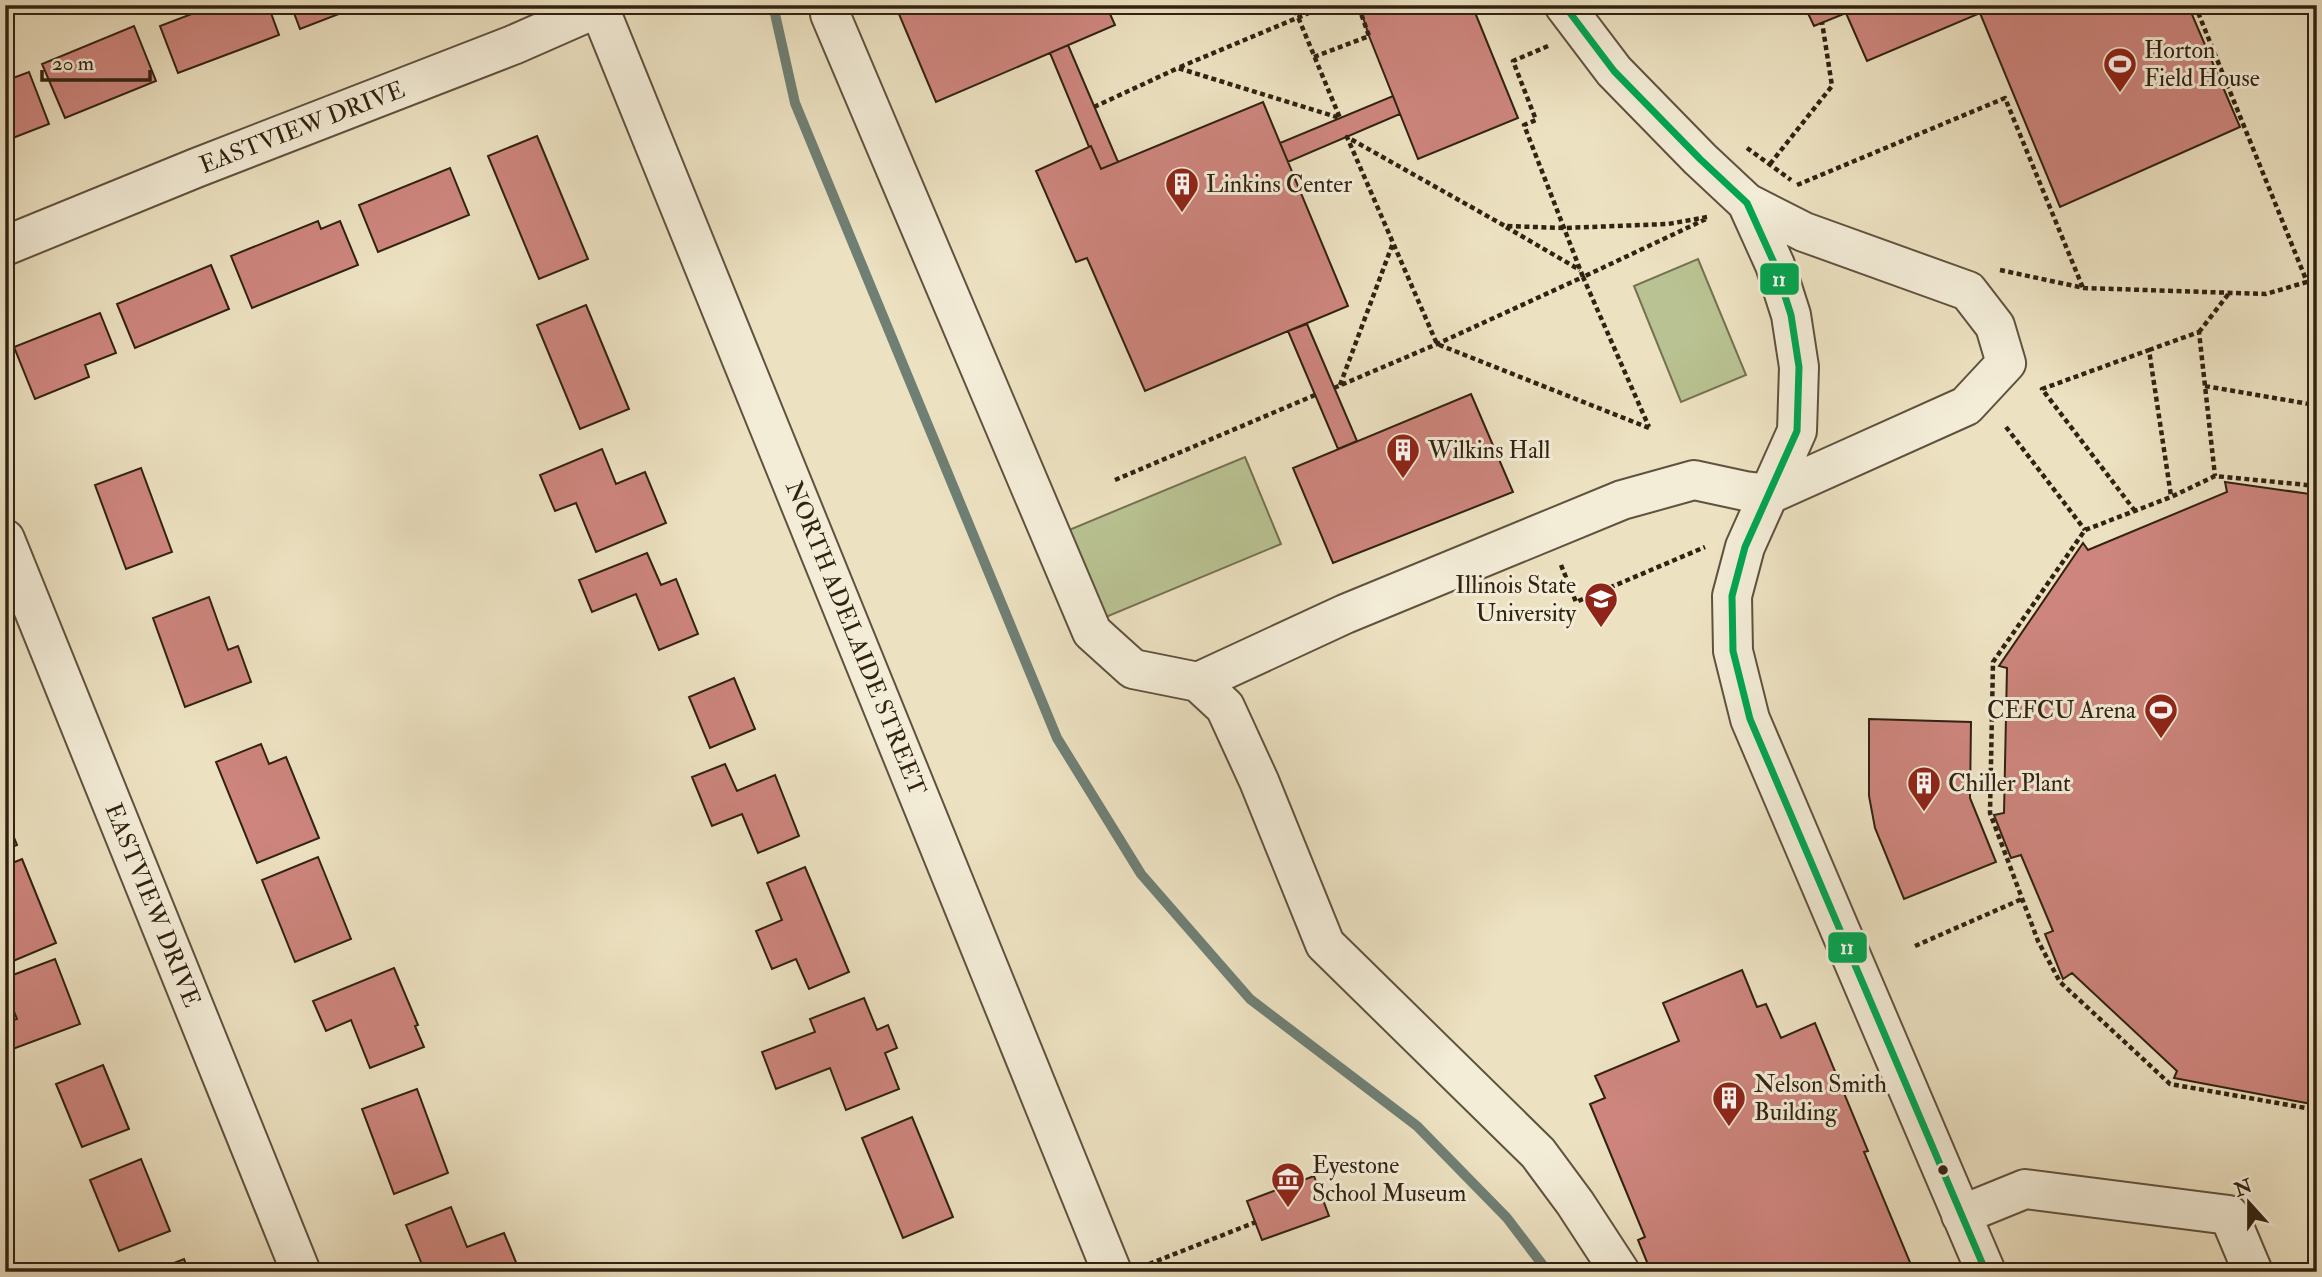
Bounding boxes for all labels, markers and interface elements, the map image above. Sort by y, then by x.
place label: Horton Field House [2144,35,2260,94]
scale bar [42,38,150,82]
sports icon: Horton Field House [2101,45,2139,94]
text: 20 m [52,50,94,77]
street label: EASTVIEW DRIVE [195,74,409,181]
building icon: Linkins Center [1163,165,1201,214]
place label: Linkins Center [1206,169,1352,200]
line badge: 11 [1759,262,1800,296]
text: 11 [1772,268,1786,292]
building icon: Wilkins Hall [1384,431,1422,480]
place label: Wilkins Hall [1427,435,1550,466]
street label: NORTH ADELAIDE STREET [778,476,933,800]
place label: Illinois State University [1455,570,1576,629]
school or university icon: Illinois State University [1582,580,1620,629]
sports icon: CEFCU Arena [2142,691,2180,740]
place label: CEFCU Arena [1987,695,2137,726]
building icon: Chiller Plant [1905,764,1943,813]
place label: Chiller Plant [1948,768,2071,799]
street label: EASTVIEW DRIVE [97,799,208,1012]
line badge: 11 [1827,931,1868,964]
text: 11 [1840,936,1854,960]
place label: Nelson Smith Building [1754,1069,1887,1128]
building icon: Nelson Smith Building [1710,1079,1748,1128]
place label: Eyestone School Museum [1312,1150,1467,1209]
museum icon: Eyestone School Museum [1269,1160,1307,1209]
unlabelled marker [1936,1163,1950,1177]
north arrow [2214,1168,2284,1238]
text: N [2230,1173,2256,1203]

